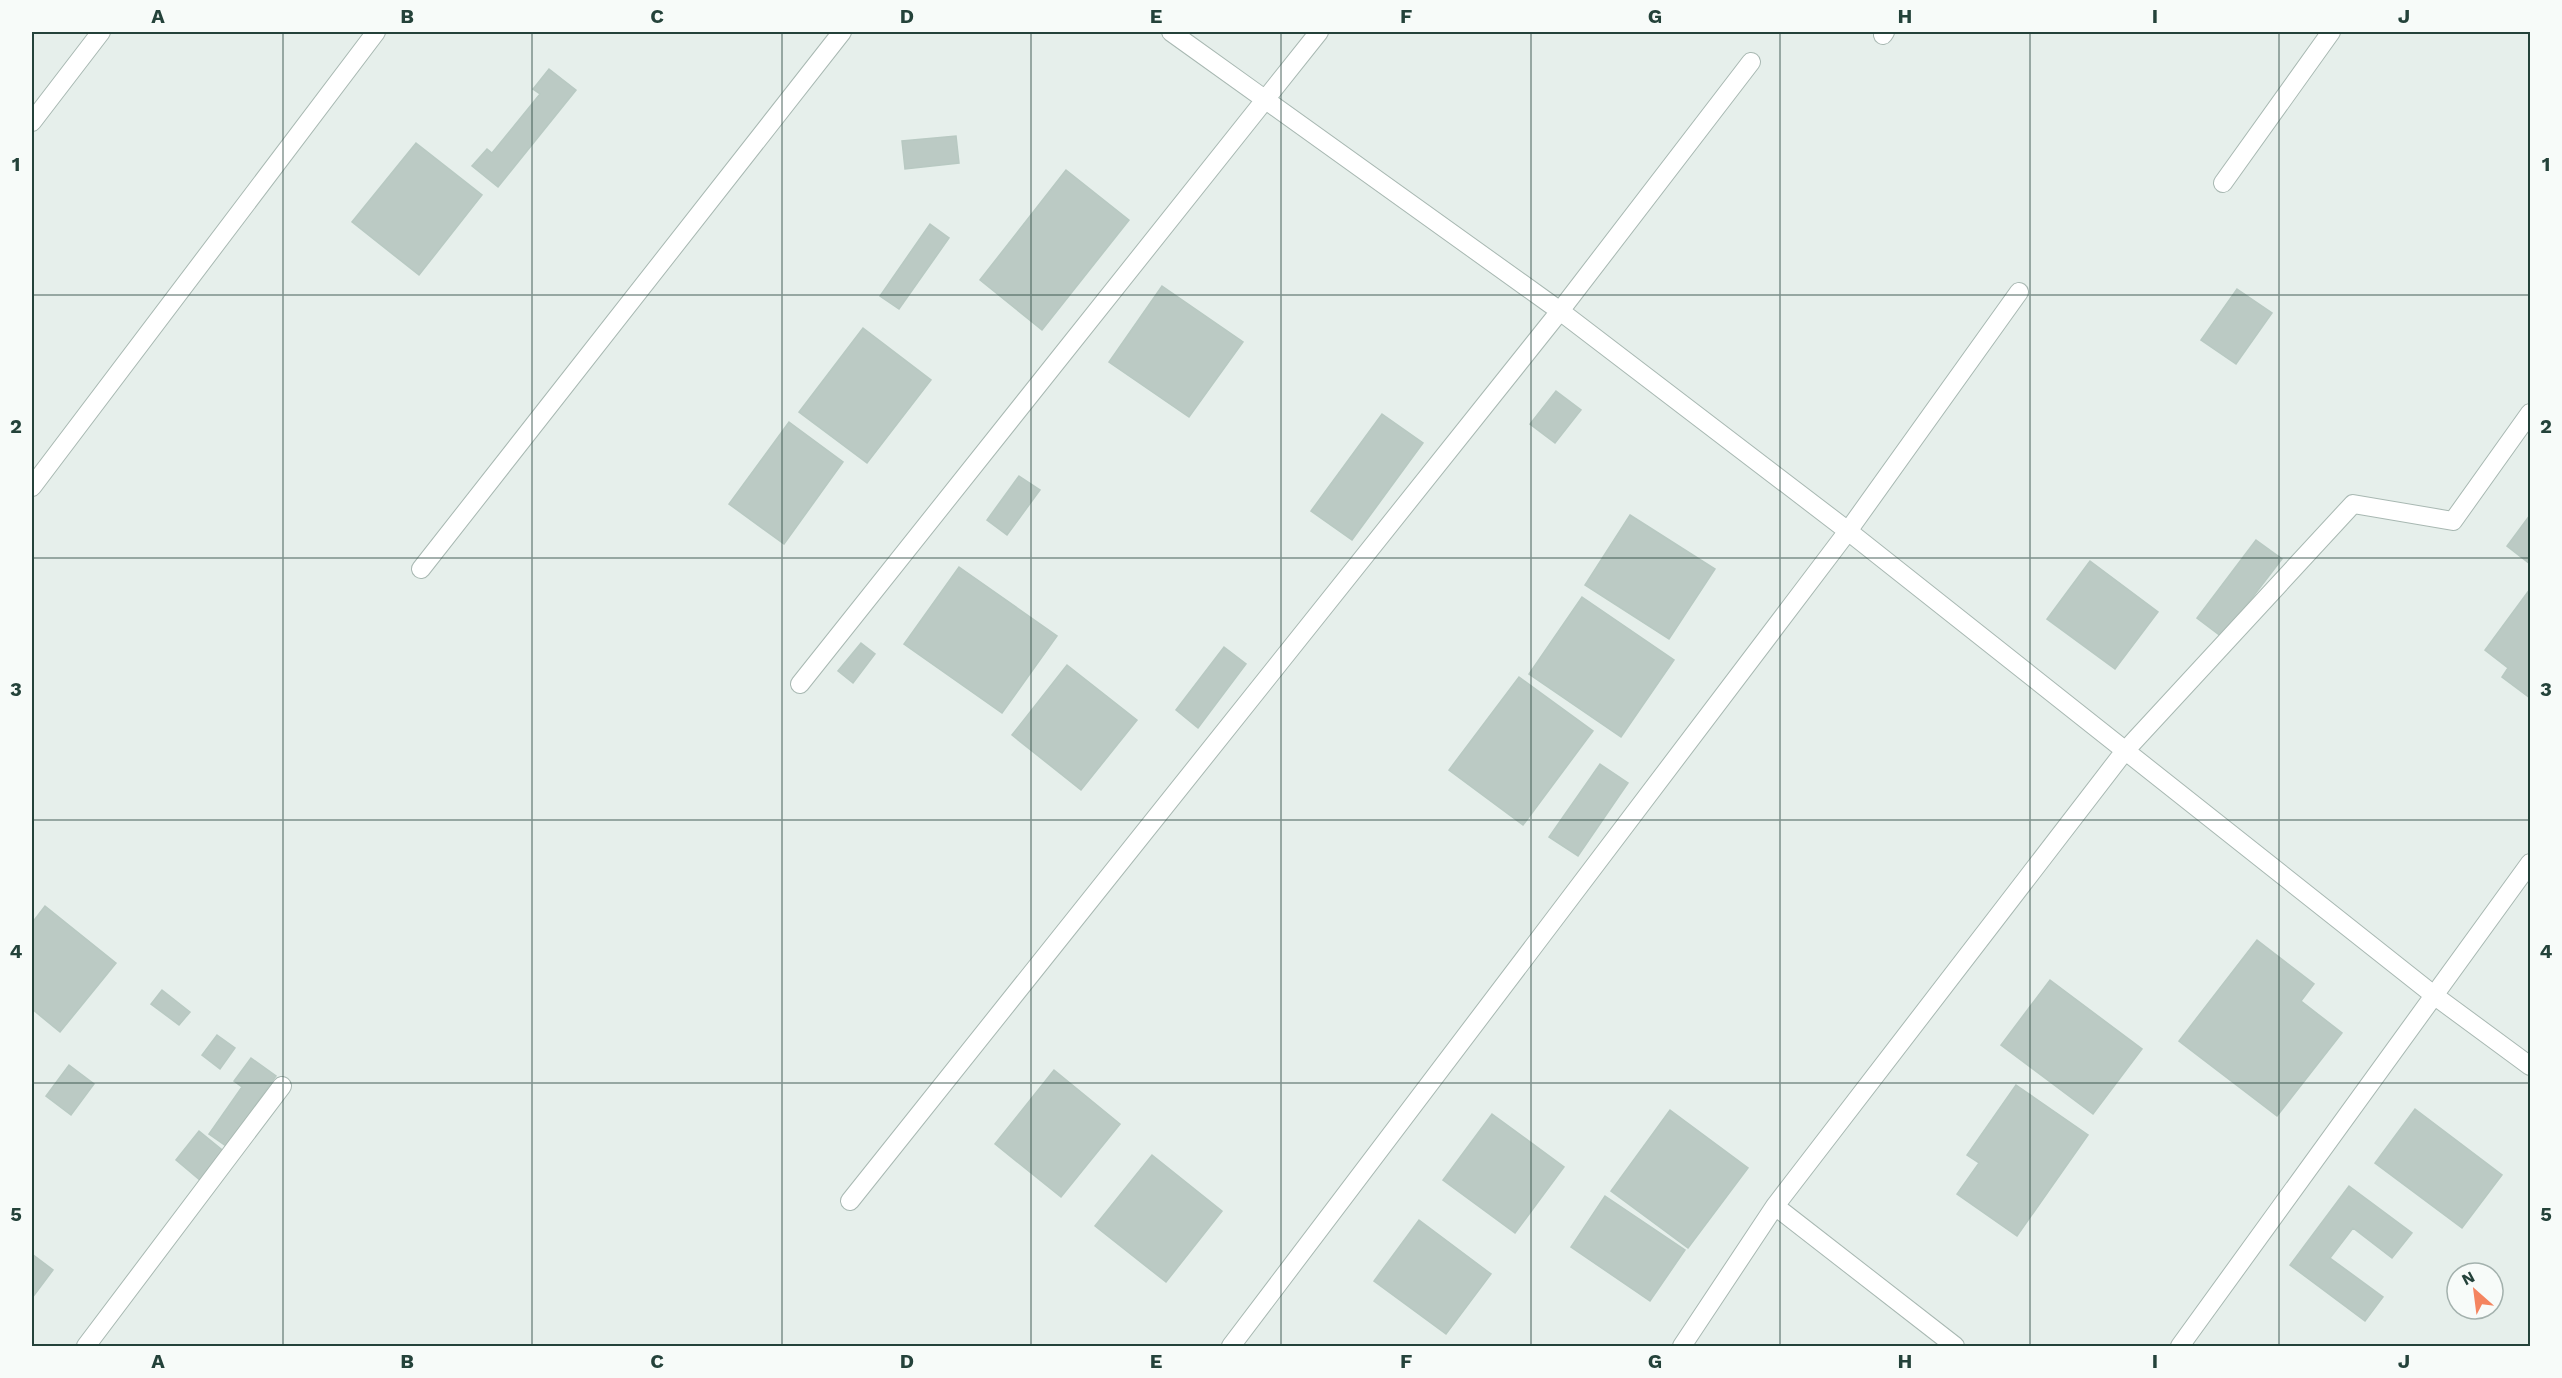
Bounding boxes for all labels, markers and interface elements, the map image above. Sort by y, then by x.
text: A [151,4,165,28]
text: B [400,4,414,28]
text: C [650,4,664,28]
text: D [900,4,914,28]
text: E [1150,4,1162,28]
text: F [1400,4,1412,28]
text: G [1648,4,1662,28]
text: H [1898,4,1912,28]
text: I [2152,4,2158,28]
text: J [2398,4,2410,28]
text: 1 [12,152,20,176]
text: 1 [2542,152,2550,176]
text: 2 [10,414,22,438]
text: 2 [2540,414,2552,438]
text: 3 [10,677,22,701]
text: 3 [2540,677,2552,701]
text: 4 [10,939,23,963]
text: 4 [2540,939,2553,963]
text: 5 [10,1202,22,1226]
text: 5 [2540,1202,2552,1226]
north arrow [2445,1261,2505,1321]
text: N [2458,1267,2478,1289]
text: A [151,1349,165,1373]
text: B [400,1349,414,1373]
text: C [650,1349,664,1373]
text: D [900,1349,914,1373]
text: E [1150,1349,1162,1373]
text: F [1400,1349,1412,1373]
text: G [1648,1349,1662,1373]
text: H [1898,1349,1912,1373]
text: I [2152,1349,2158,1373]
text: J [2398,1349,2410,1373]

